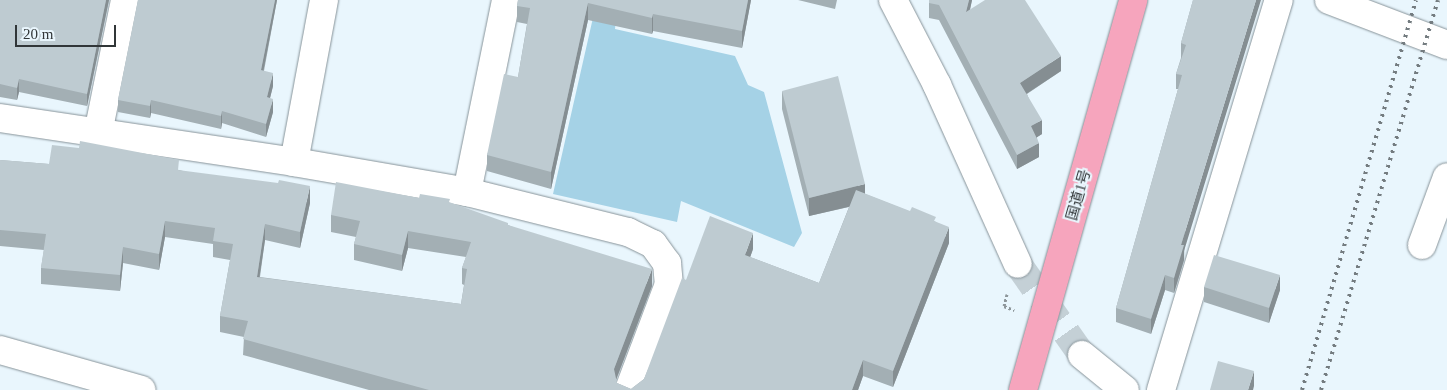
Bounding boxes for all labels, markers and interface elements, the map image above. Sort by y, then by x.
scale bar [18,15,119,47]
text: 20 m [23,26,53,42]
street label: 国道1号 [1063,167,1095,223]

